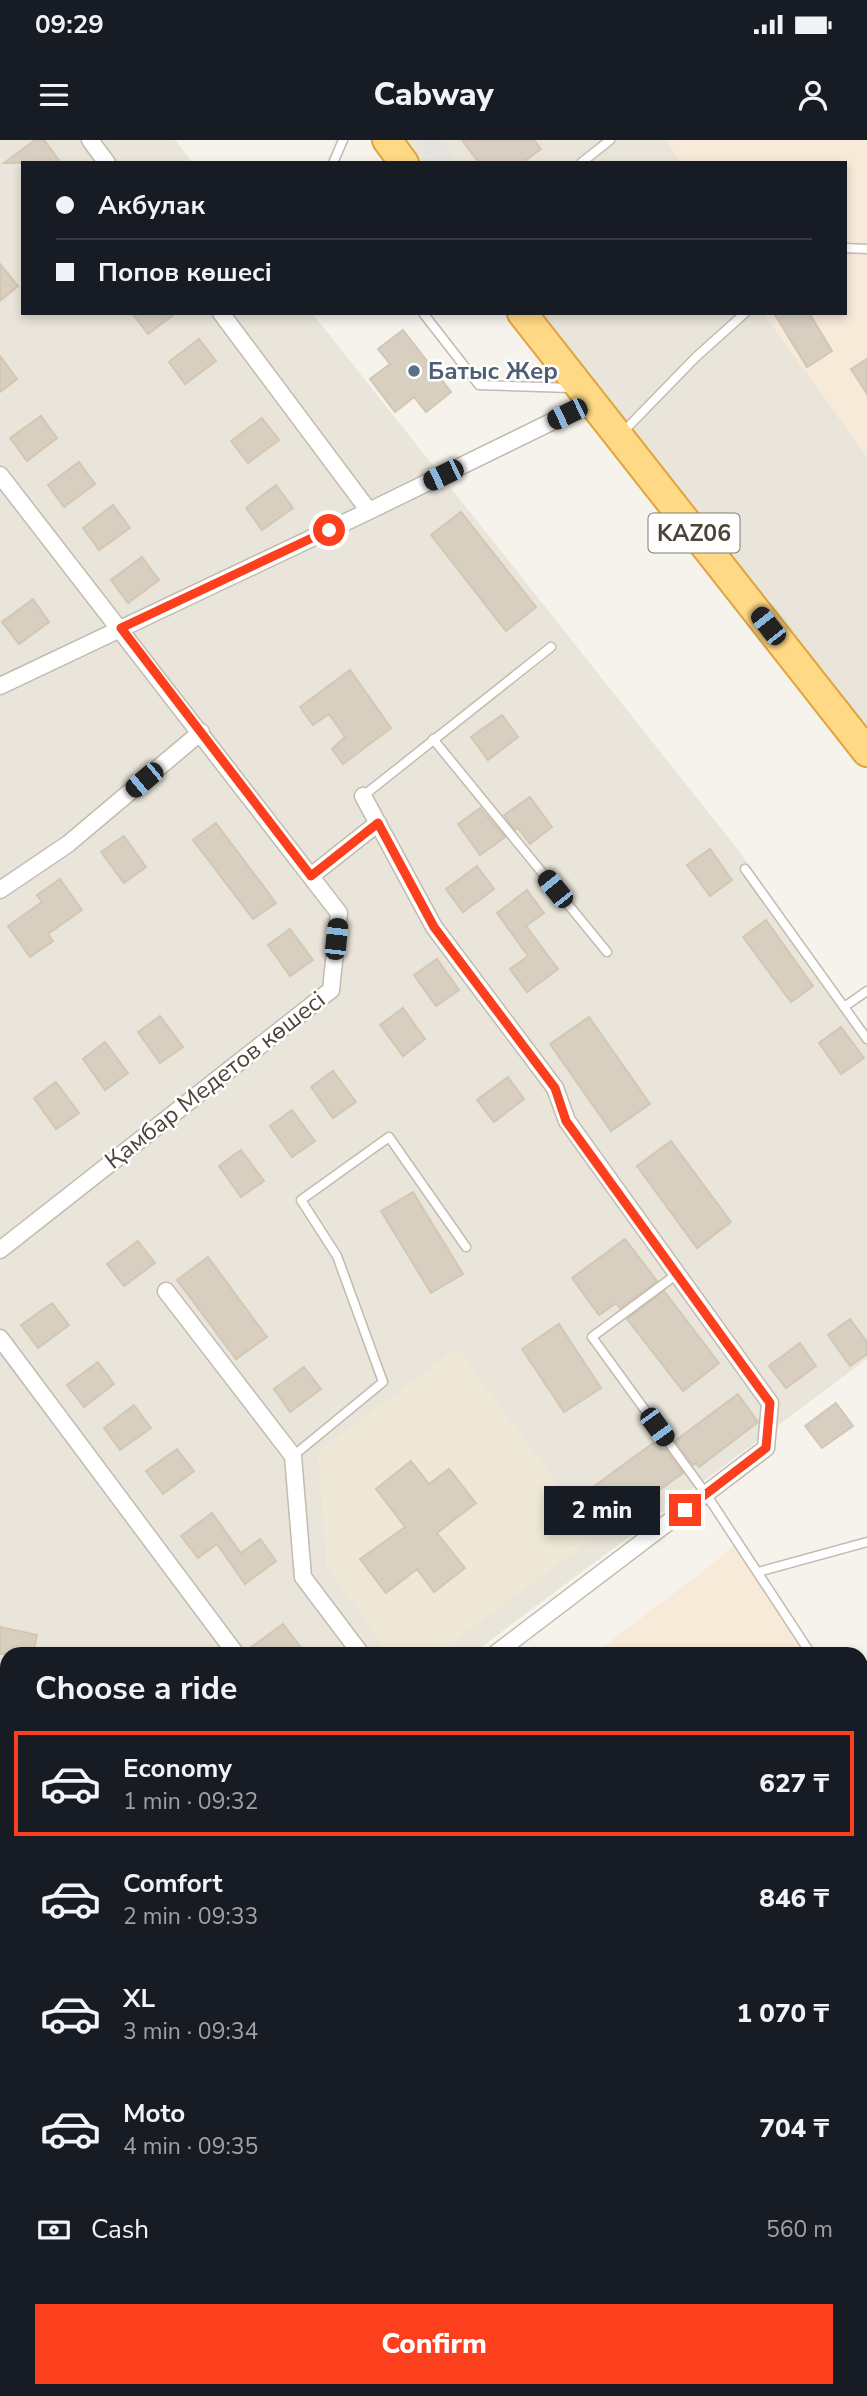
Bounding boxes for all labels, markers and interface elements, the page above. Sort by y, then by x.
text: 09:29 [35,7,104,42]
text: Cabway [373,73,494,116]
icon: menu [35,76,73,114]
icon: person [794,76,832,114]
text: Акбулак [98,188,205,223]
text: Попов көшесі [98,255,272,290]
place label: Батыс Жер [428,355,558,387]
marker: Батыс Жер [406,363,422,379]
car [544,395,591,433]
car [420,456,467,494]
route start [313,514,345,546]
road number: KАZ06 [648,514,740,552]
car [747,603,790,649]
car [122,758,167,802]
car [534,866,577,912]
car [324,917,349,961]
street label: Қамбар Медетов көшесі [98,984,332,1176]
car [637,1404,678,1450]
callout: 2 min [545,1486,660,1534]
route end [669,1494,701,1526]
text: 2 min [572,1495,632,1526]
text: Choose a ride [35,1667,237,1710]
text: Economy [123,1751,232,1786]
icon: car [39,1752,102,1815]
text: 627 ₸ [759,1766,829,1801]
text: 1 min · 09:32 [123,1786,258,1817]
text: Comfort [123,1866,223,1901]
icon: car [39,1867,102,1930]
text: 846 ₸ [759,1881,829,1916]
text: 2 min · 09:33 [123,1901,258,1932]
text: XL [123,1981,155,2016]
icon: car [39,1982,102,2045]
text: 1 070 ₸ [737,1996,829,2031]
text: 3 min · 09:34 [123,2016,258,2047]
text: Moto [123,2096,185,2131]
icon: car [39,2097,102,2160]
text: 704 ₸ [759,2111,829,2146]
text: 4 min · 09:35 [123,2131,258,2162]
icon: cash [35,2211,73,2249]
text: Cash [91,2212,149,2247]
text: 560 m [766,2214,833,2245]
button: Confirm [35,2304,833,2384]

